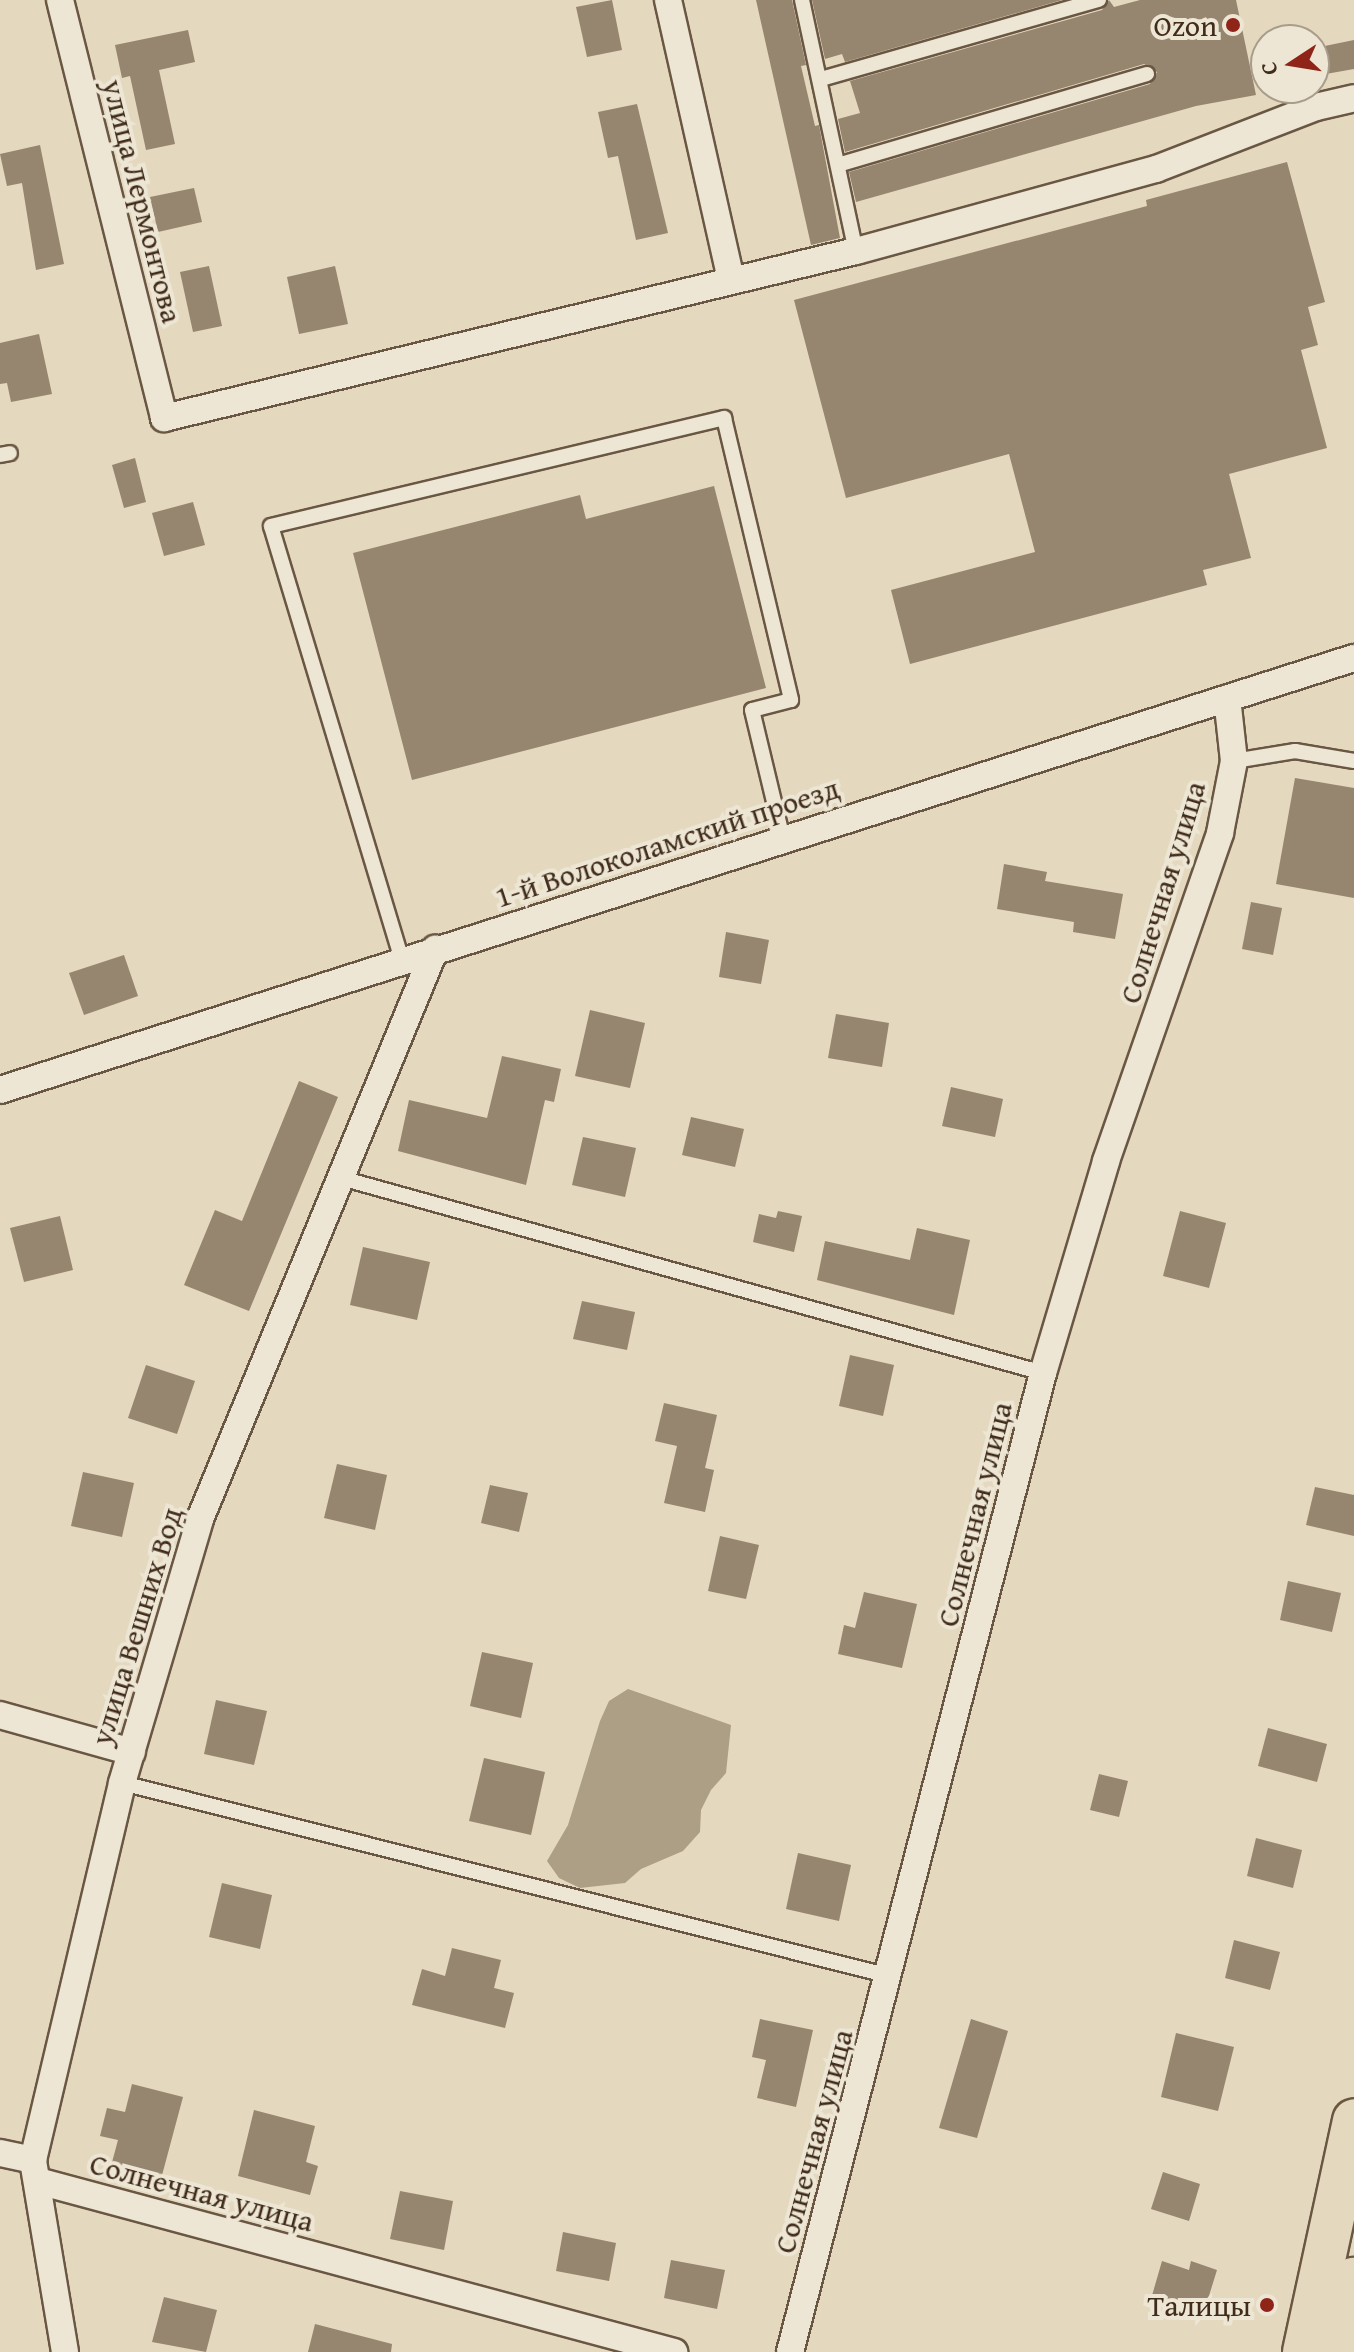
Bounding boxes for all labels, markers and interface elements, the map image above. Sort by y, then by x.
place label: Ozon [1153,7,1217,43]
marker: Ozon [1224,16,1242,34]
north arrow [1250,24,1330,104]
text: С [1252,59,1285,78]
street label: улица Лермонтова [95,75,191,327]
street label: 1-й Волоколамский проезд [490,769,844,915]
street label: Солнечная улица [1111,777,1213,1007]
street label: Солнечная улица [929,1398,1019,1630]
street label: улица Вешних Вод [83,1503,189,1749]
street label: Солнечная улица [766,2025,860,2257]
street label: Солнечная улица [86,2145,318,2239]
place label: Талицы [1147,2287,1251,2323]
marker: Талицы [1258,2296,1276,2314]

